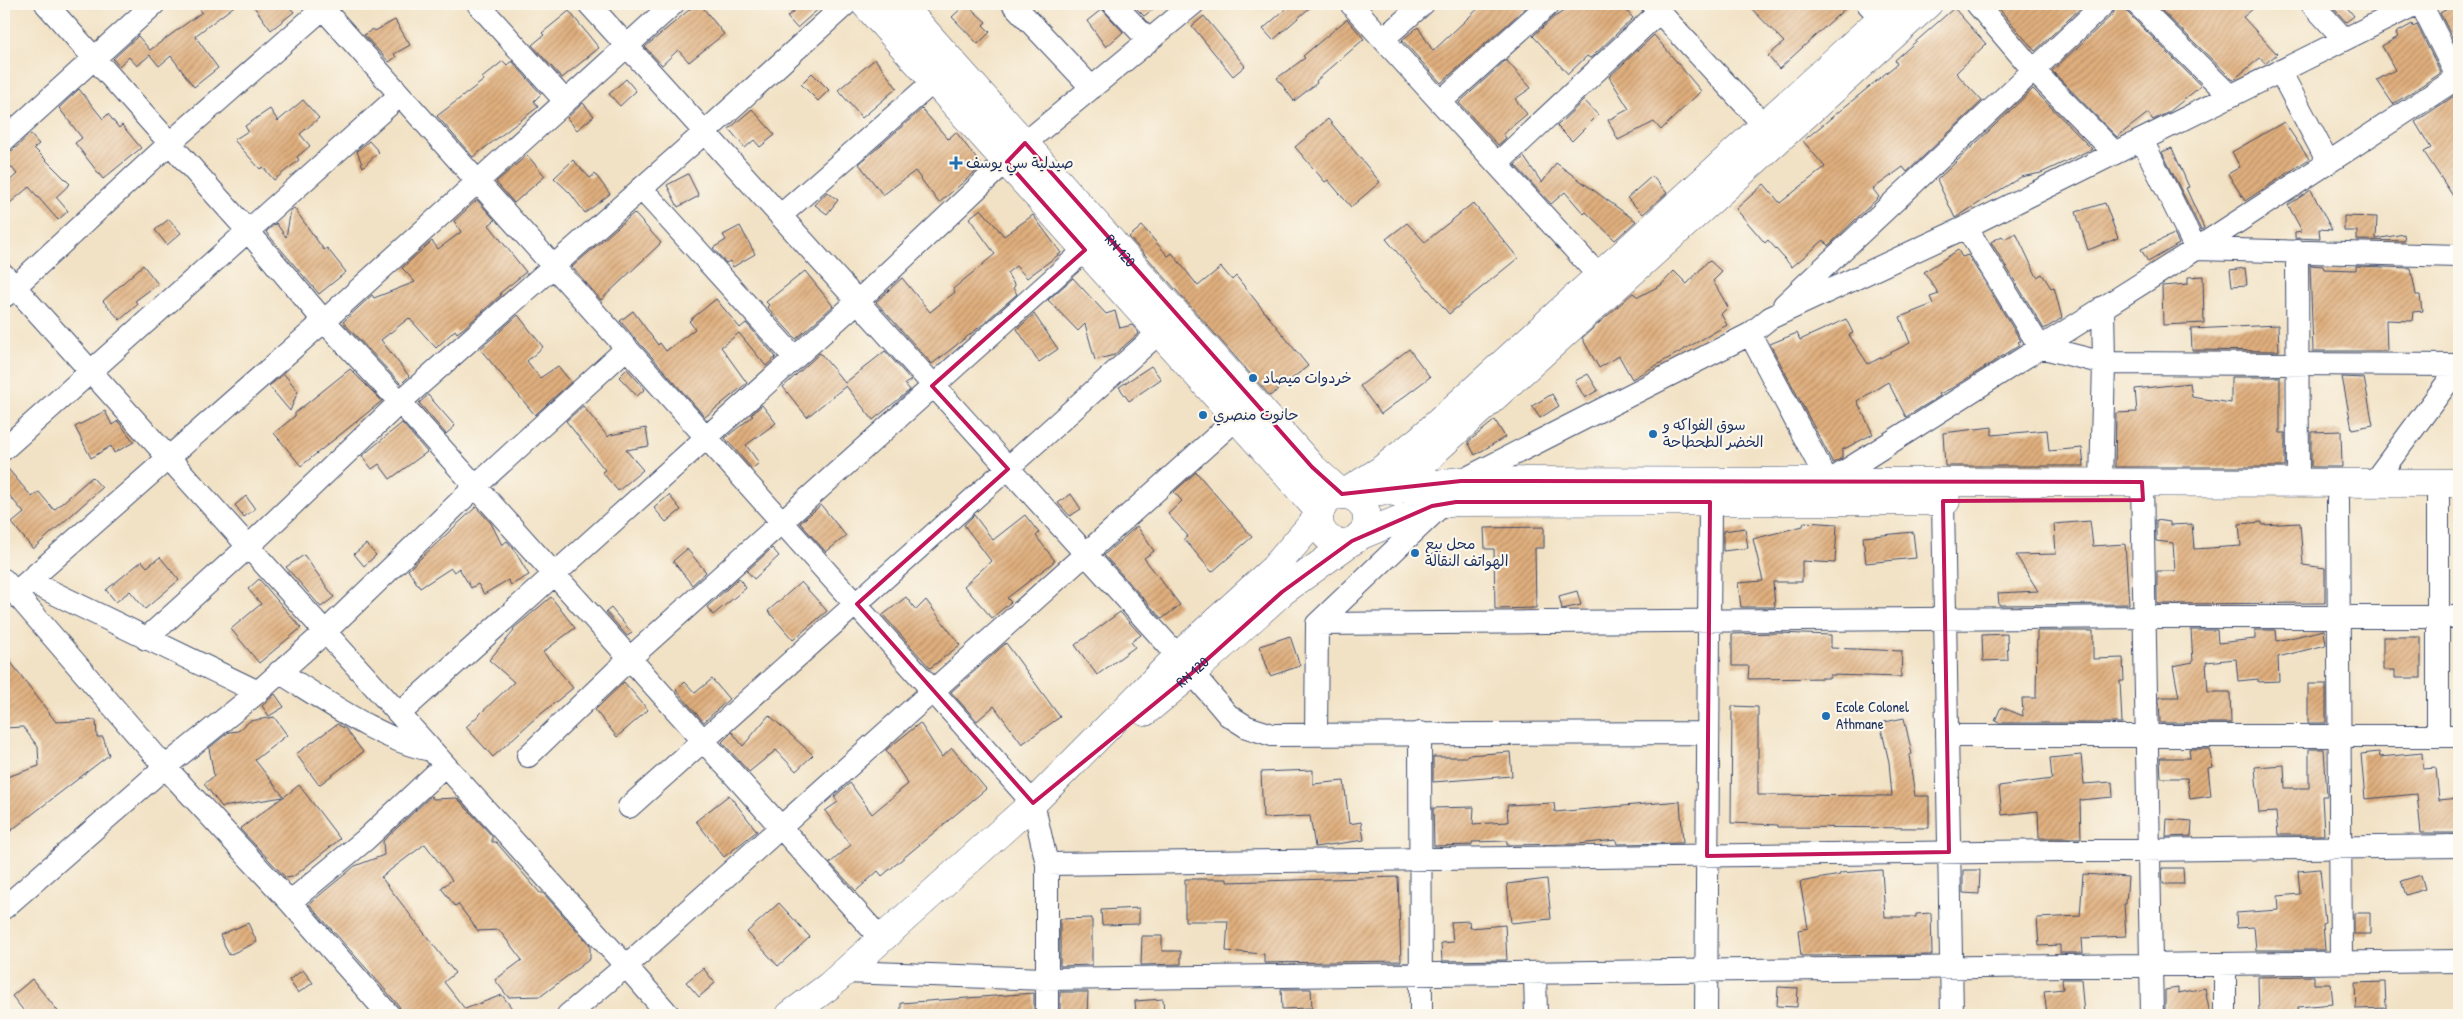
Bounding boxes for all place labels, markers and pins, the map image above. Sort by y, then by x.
place label: صيدلية سي يوسف [966,152,1074,176]
marker: صيدلية سي يوسف [950,157,962,169]
place label: خردوات ميصاد [1263,367,1352,388]
marker: خردوات ميصاد [1247,372,1259,384]
place label: حانوت منصري [1213,404,1298,426]
marker: حانوت منصري [1197,409,1209,421]
place label: سوق الفواكه و الخضر الطحطاحة [1662,414,1763,452]
marker: سوق الفواكه و الخضر الطحطاحة [1647,428,1659,440]
place label: محل بيع الهواتف النقالة [1425,533,1508,571]
marker: محل بيع الهواتف النقالة [1409,547,1421,559]
place label: Ecole Colonel Athmane [1836,696,1909,734]
marker: Ecole Colonel Athmane [1820,710,1832,722]

